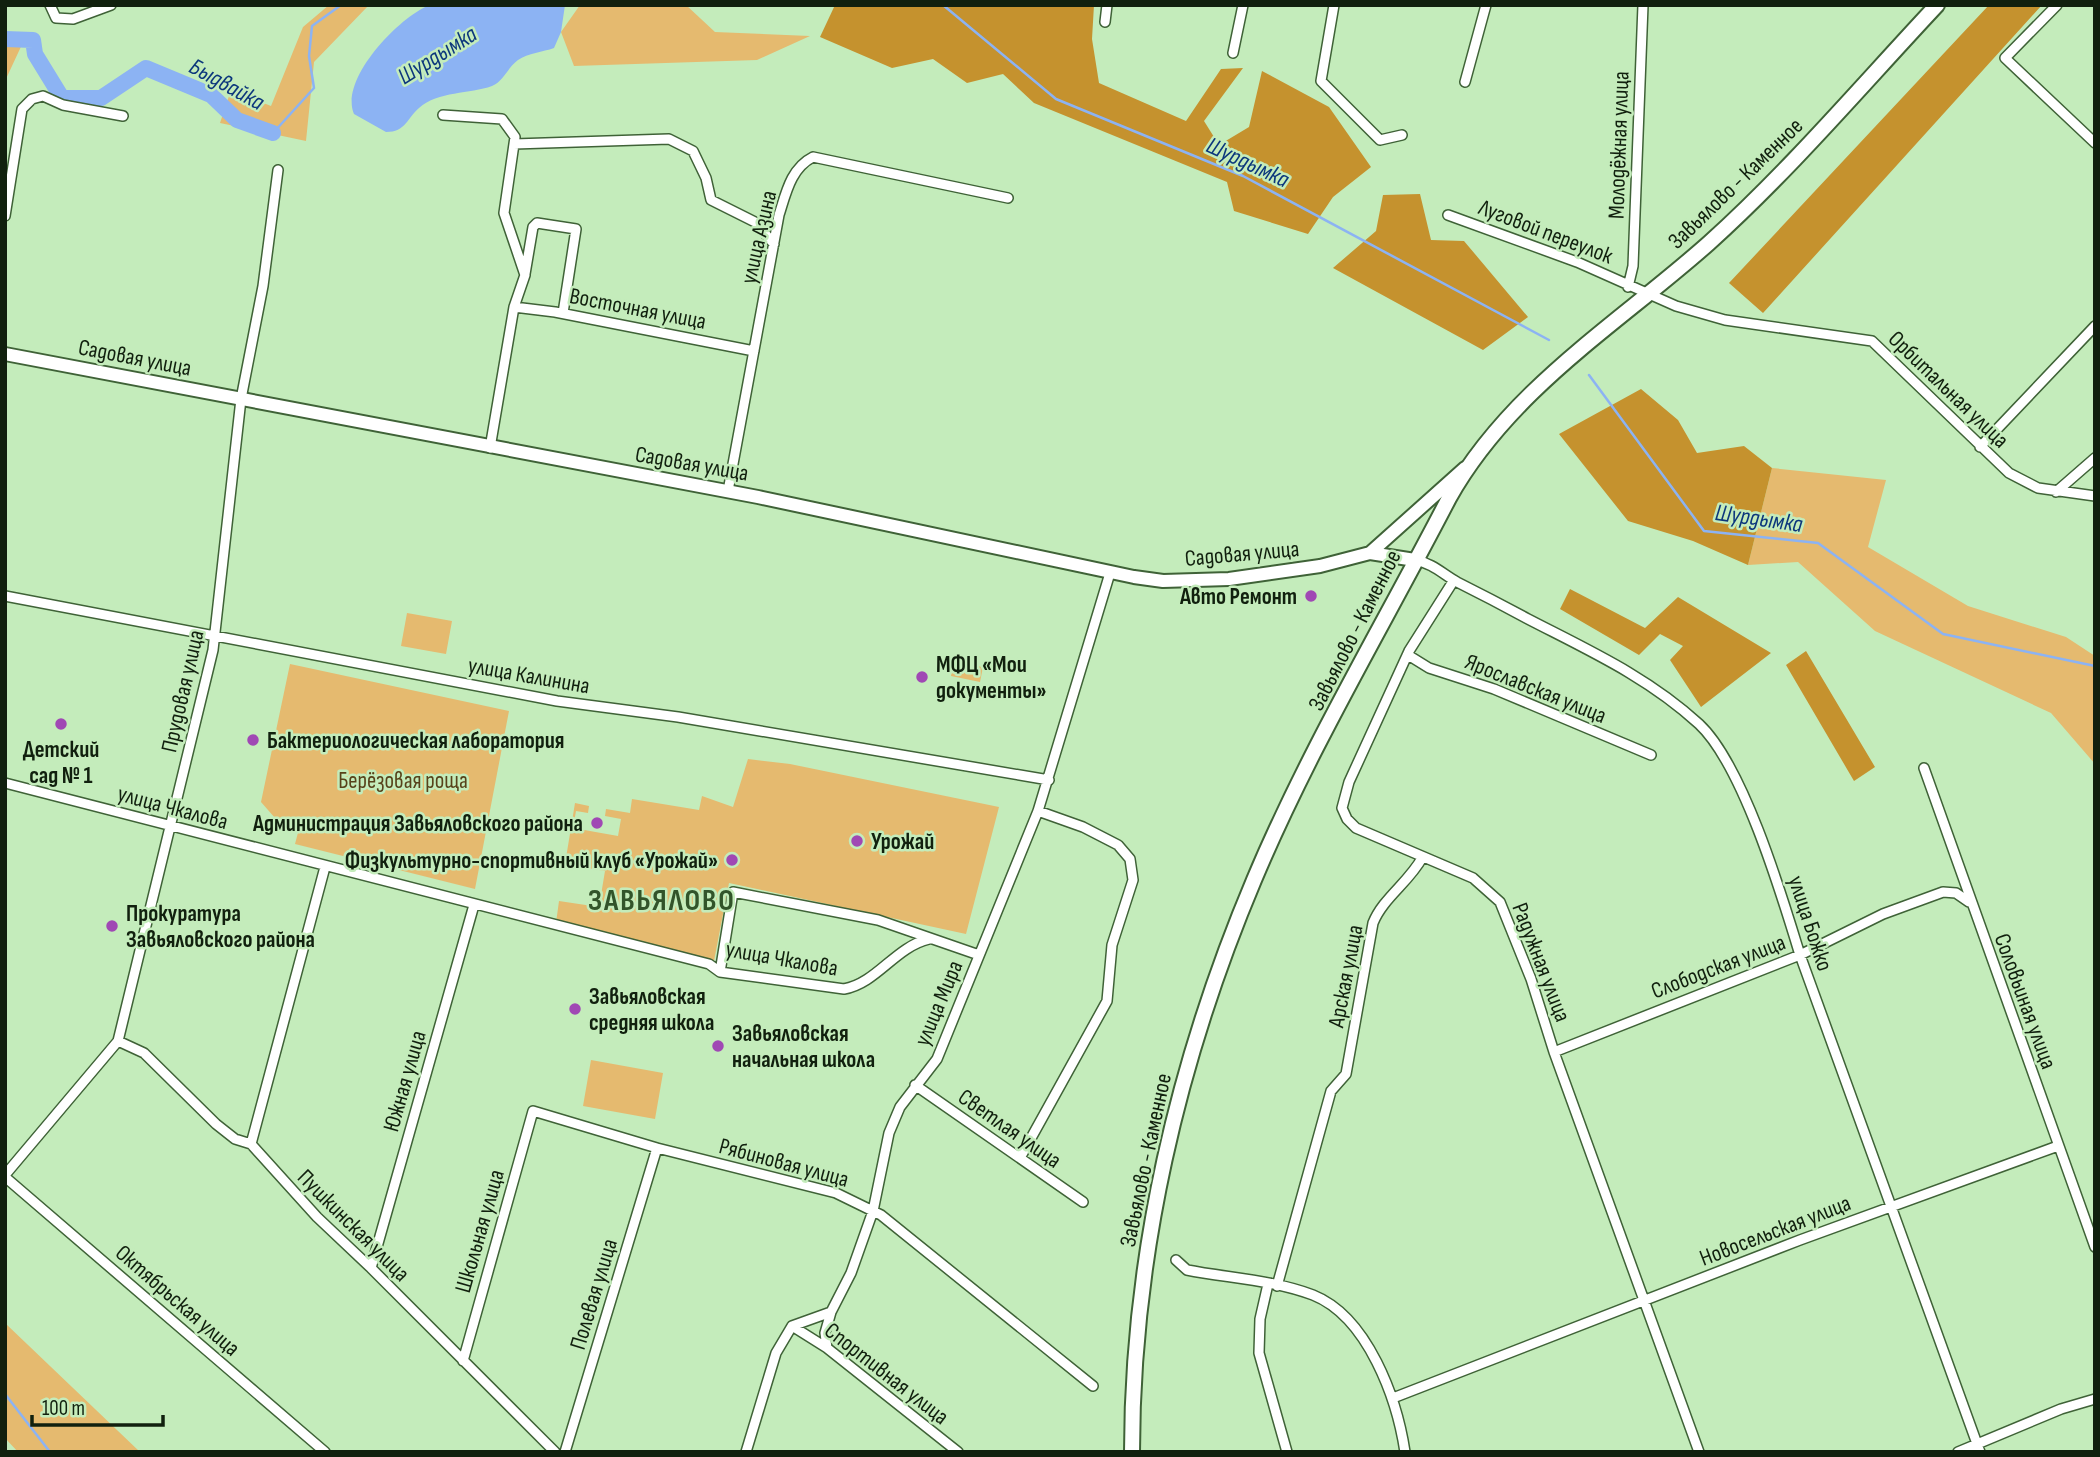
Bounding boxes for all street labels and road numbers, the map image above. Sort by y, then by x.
street label: Молодёжная улица [1602,71,1636,220]
street label: Завьялово - Каменное [1662,112,1809,255]
street label: улица Азина [735,188,783,287]
street label: Луговой переулок [1474,193,1617,270]
street label: Восточная улица [567,282,708,336]
street label: Орбитальная улица [1882,325,2014,454]
street label: Садовая улица [76,333,194,383]
street label: Садовая улица [633,440,751,488]
street label: Садовая улица [1184,535,1300,573]
street label: Завьялово - Каменное [1302,545,1407,715]
street label: Прудовая улица [155,627,211,755]
street label: Ярославская улица [1461,648,1610,730]
street label: улица Калинина [466,652,592,700]
street label: улица Чкалова [114,780,231,836]
street label: улица Божко [1782,872,1839,974]
street label: Радужная улица [1506,899,1577,1026]
street label: Арская улица [1322,922,1370,1031]
street label: Слободская улица [1647,928,1789,1005]
street label: Соловьиная улица [1988,930,2063,1073]
street label: улица Чкалова [724,935,840,983]
street label: улица Мира [908,956,969,1050]
street label: Южная улица [377,1028,433,1135]
street label: Завьялово - Каменное [1114,1071,1178,1250]
street label: Светлая улица [952,1083,1066,1175]
street label: Рябиновая улица [716,1132,852,1194]
street label: Пушкинская улица [291,1164,415,1288]
street label: Школьная улица [449,1167,511,1296]
street label: Новосельская улица [1696,1189,1855,1273]
street label: Полевая улица [564,1235,624,1353]
street label: Октябрьская улица [109,1239,245,1362]
street label: Спортивная улица [819,1317,954,1431]

